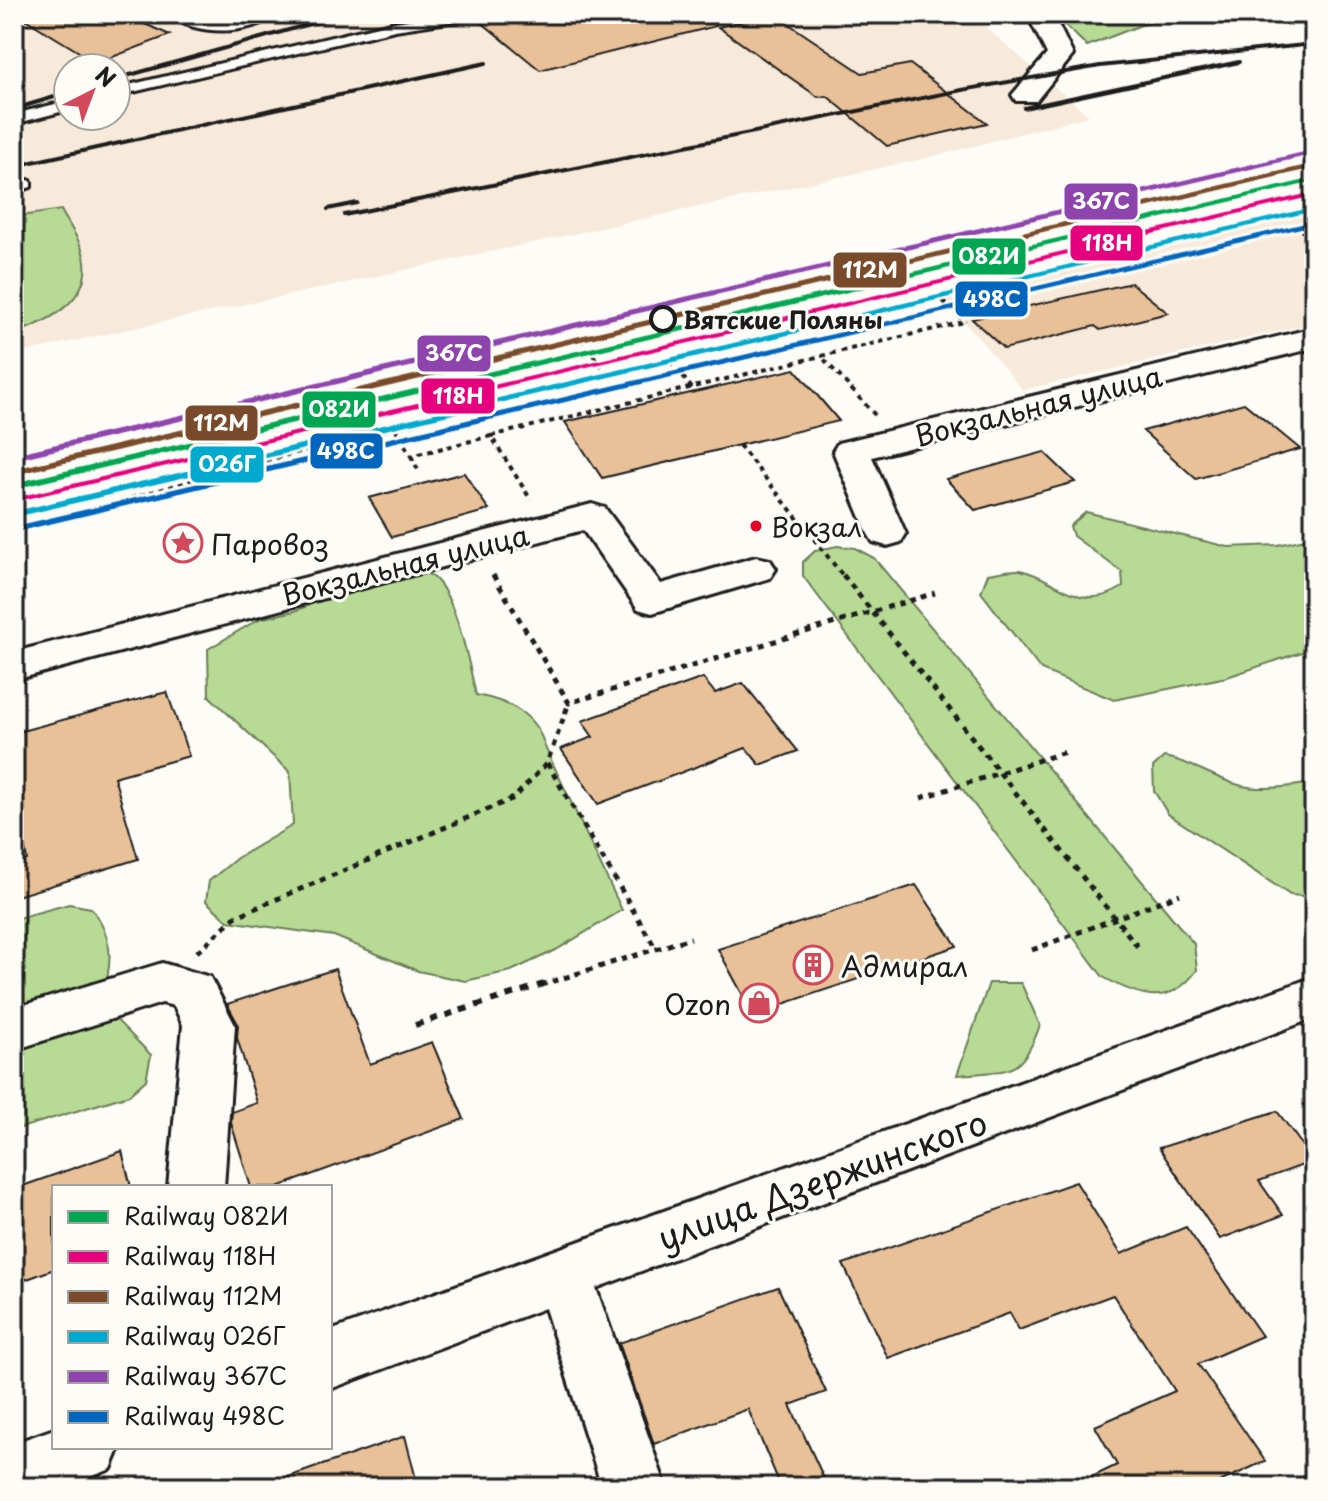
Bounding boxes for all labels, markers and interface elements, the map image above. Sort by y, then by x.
north arrow [52,52,132,132]
text: N [89,58,124,94]
line badge: 367С [1063,182,1139,221]
text: 367С [1072,183,1130,216]
line badge: 118Н [1069,224,1144,262]
text: 118Н [1082,225,1132,258]
line badge: 082И [951,237,1027,276]
text: 082И [958,238,1020,271]
line badge: 112М [832,251,908,289]
text: 112М [842,252,898,285]
line badge: 498С [954,280,1029,318]
text: 498С [963,281,1021,314]
place label: Вятские Поляны [683,301,883,337]
marker: Вятские Поляны [650,306,676,332]
line badge: 367С [416,334,492,373]
text: 367С [425,335,483,368]
street label: Вокзальная улица [910,353,1167,457]
line badge: 118Н [420,377,496,415]
text: 118Н [433,378,483,411]
line badge: 082И [301,390,377,429]
text: 082И [308,391,370,424]
line badge: 112М [184,404,259,442]
text: 112М [193,405,249,438]
line badge: 498С [309,432,384,470]
text: 498С [317,433,375,466]
line badge: 026Г [189,445,265,484]
text: 026Г [198,446,256,479]
place label: Вокзал [771,507,862,546]
street label: Вокзальная улица [277,512,534,616]
marker: Вокзал [748,518,764,534]
place icon: Паровоз [162,522,204,564]
place label: Паровоз [211,522,329,565]
building icon: Адмирал [792,944,834,986]
place label: Адмирал [841,944,968,987]
place label: Ozon [664,982,731,1025]
shop icon: Ozon [738,982,780,1024]
street label: улица Дзержинского [650,1095,994,1263]
legend [52,1185,332,1449]
text: Railway 082И [124,1197,289,1233]
text: Railway 118Н [124,1237,276,1273]
text: Railway 112М [124,1277,282,1313]
text: Railway 026Г [124,1317,286,1353]
text: Railway 367С [124,1357,287,1393]
text: Railway 498С [124,1397,285,1433]

